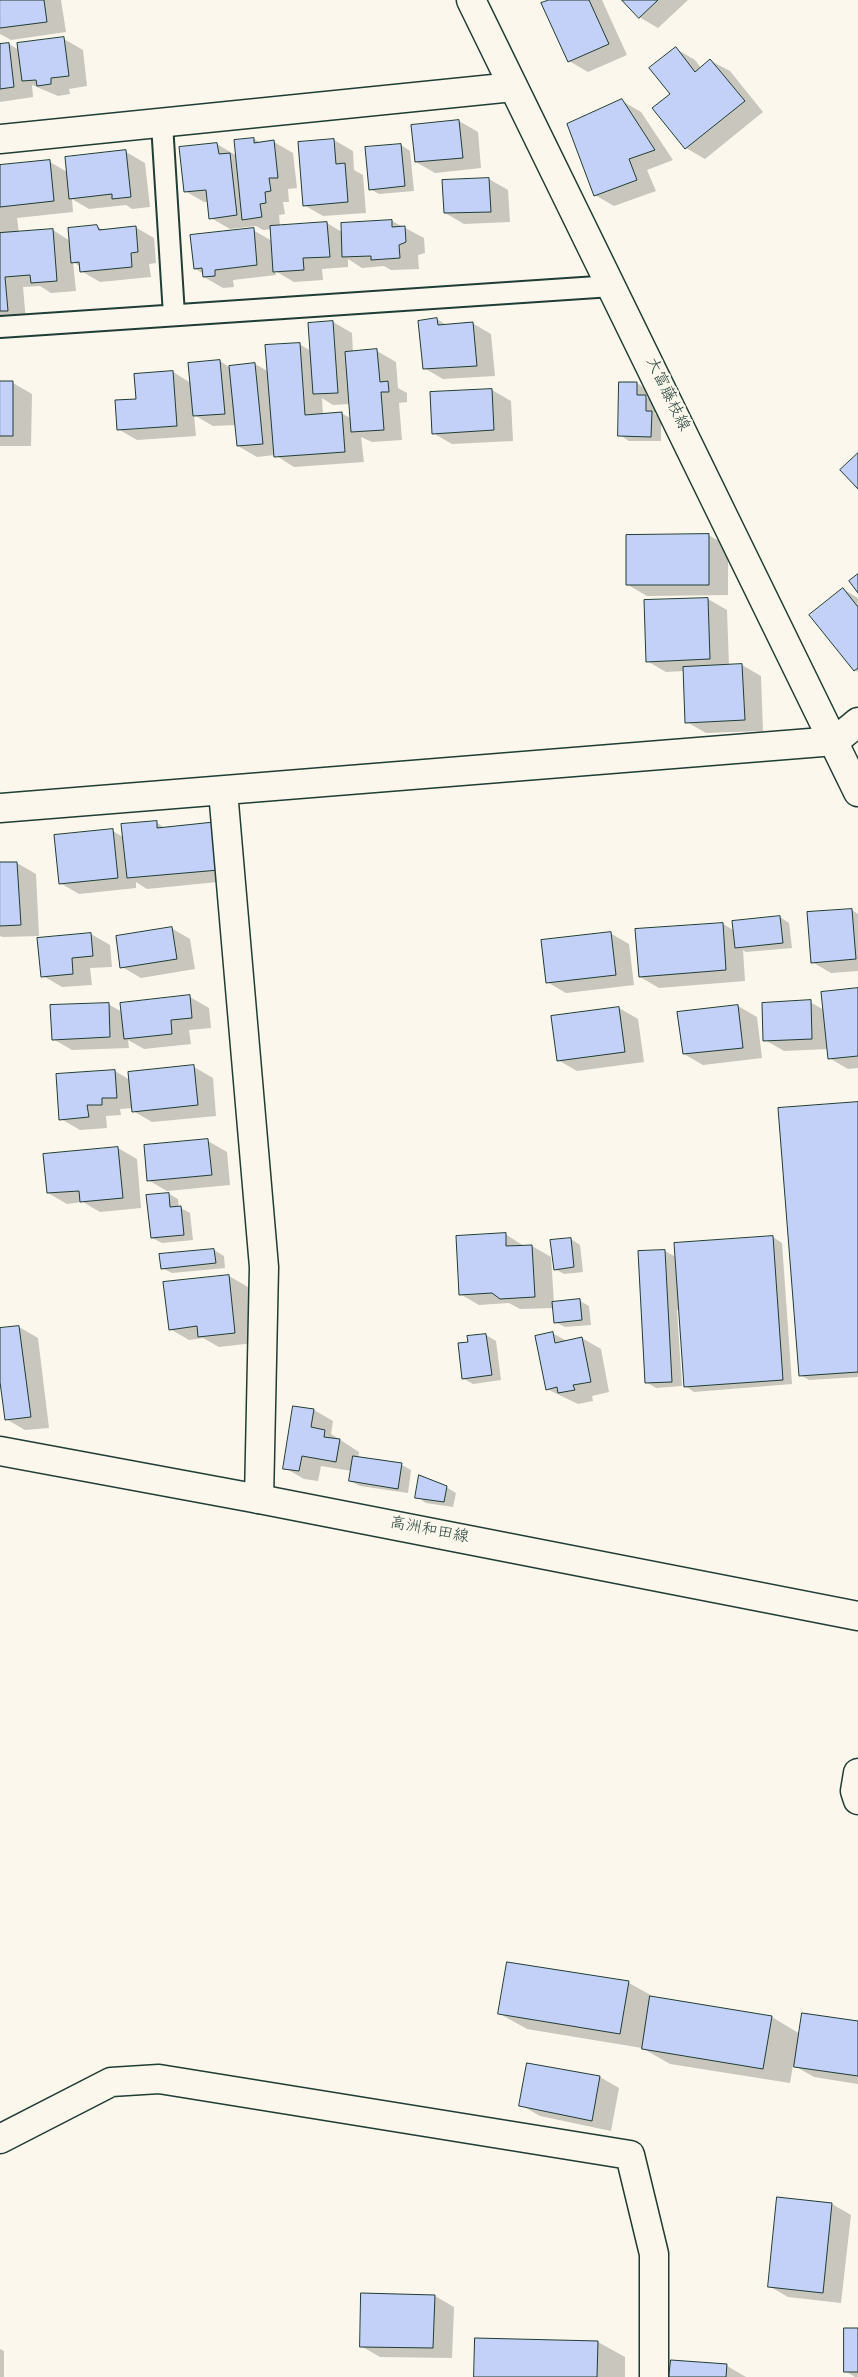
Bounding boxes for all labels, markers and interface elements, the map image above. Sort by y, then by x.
street label: 大富藤枝線 [640,355,692,435]
street label: 高洲和田線 [388,1515,470,1549]

